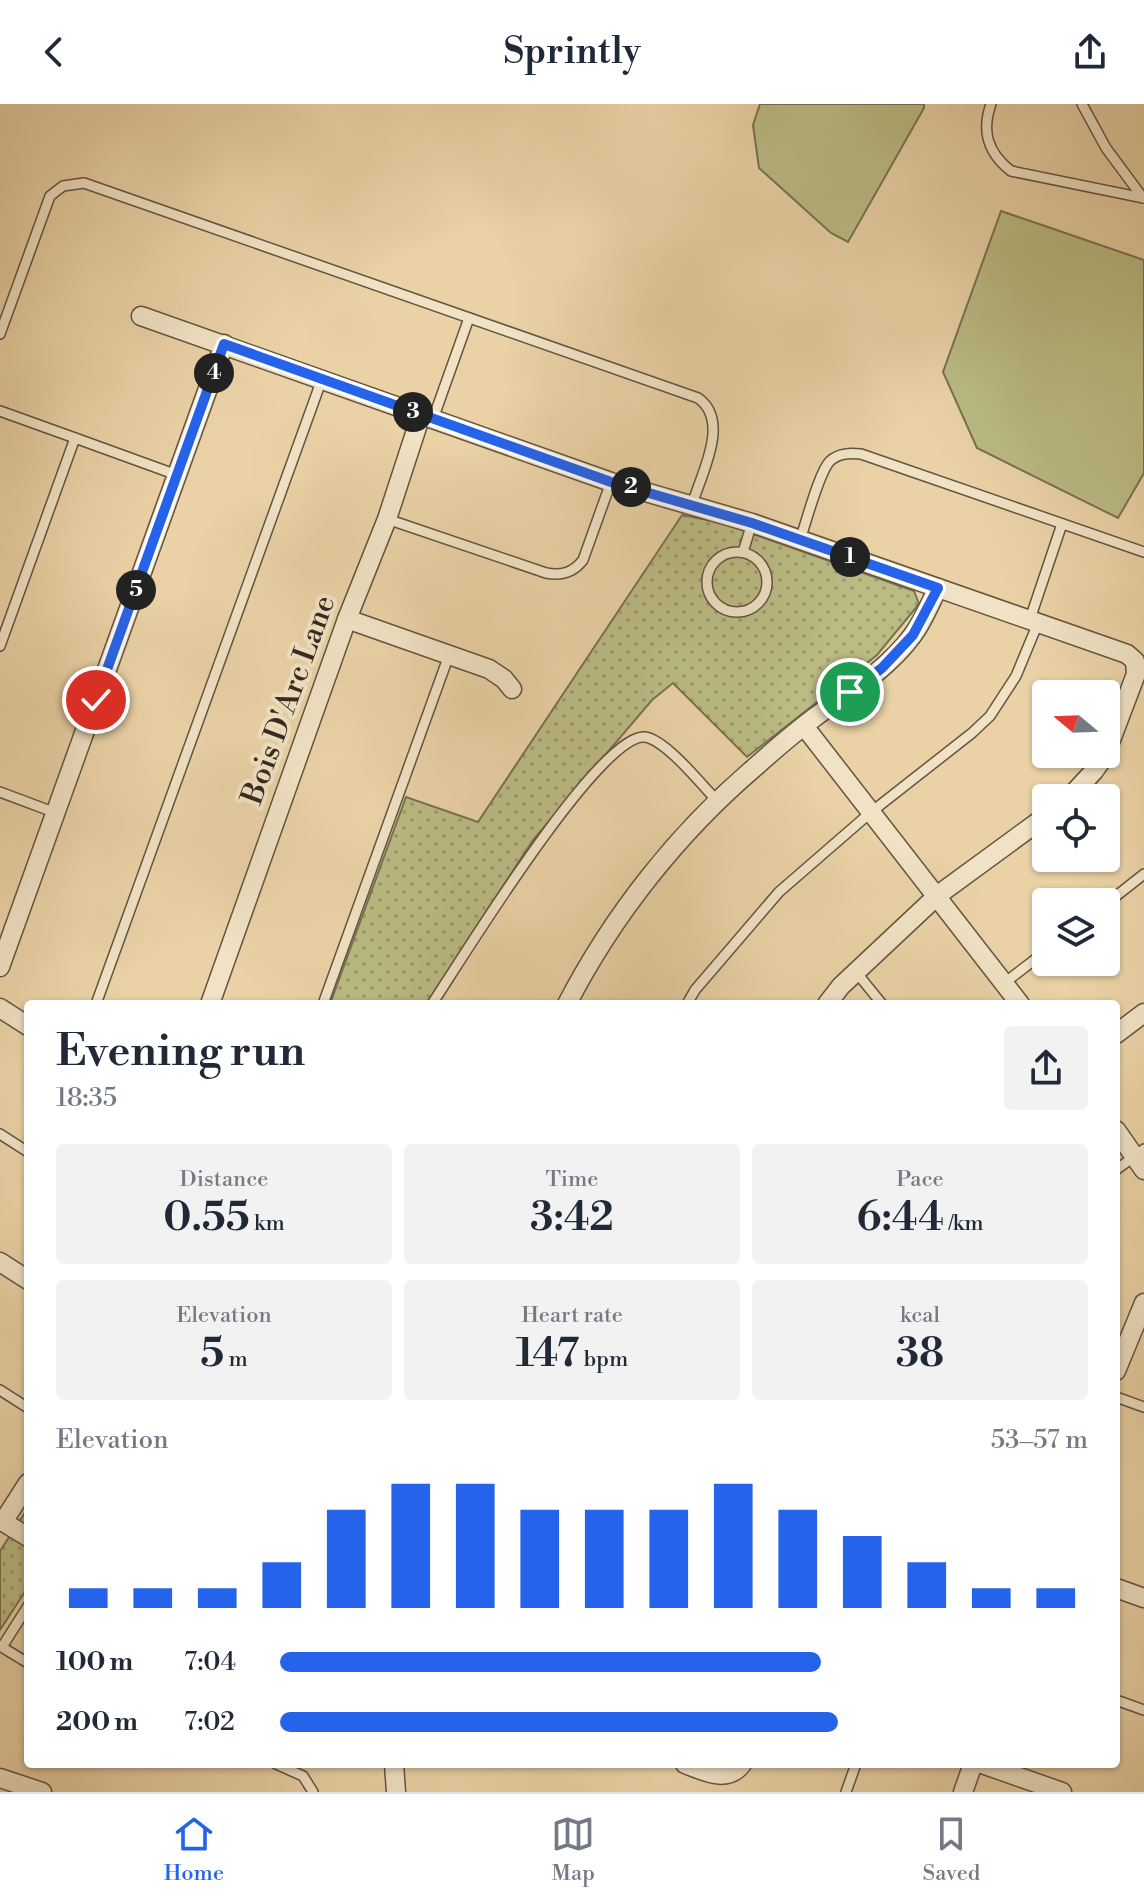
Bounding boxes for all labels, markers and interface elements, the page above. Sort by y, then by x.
icon: back [32,30,76,74]
text: Sprintly [503,30,641,75]
icon: share [1068,30,1112,74]
pin: 4 [194,353,234,393]
text: 4 [207,359,221,386]
pin: 3 [393,392,433,432]
text: 3 [406,398,420,425]
pin: 2 [611,467,651,507]
text: 2 [624,473,638,500]
pin: 1 [830,537,870,577]
text: 1 [845,543,855,570]
pin: 5 [116,570,156,610]
text: 5 [129,576,143,603]
street label: Bois D'Arc Lane [233,590,344,811]
pin [816,658,884,726]
pin [62,666,130,734]
icon: arrive [828,670,872,714]
icon: check [74,678,118,722]
north arrow [1032,680,1120,768]
map controls [1032,680,1120,976]
button: locate [1032,784,1120,872]
button: layers [1032,888,1120,976]
text: Evening run [56,1024,305,1079]
button: share [1004,1026,1088,1110]
text: 18:35 [56,1082,117,1114]
text: Distance [180,1166,268,1193]
text: Time [546,1166,598,1193]
text: Pace [896,1166,944,1193]
text: 0.55 [163,1193,250,1243]
text: 3:42 [530,1193,614,1243]
text: 6:44 [857,1193,944,1243]
text: km [250,1210,285,1237]
text: /km [944,1210,983,1237]
text: Elevation [176,1302,272,1329]
text: Heart rate [521,1302,623,1329]
text: kcal [900,1302,940,1329]
text: 5 [200,1329,224,1379]
text: 147 [516,1329,579,1379]
text: 38 [896,1329,944,1379]
text: m [224,1346,248,1373]
text: bpm [579,1346,628,1373]
text: Elevation [56,1424,169,1456]
text: 53–57 m [991,1424,1088,1456]
text: 100 m [56,1646,133,1678]
text: 7:04 [184,1646,236,1678]
text: 200 m [56,1706,138,1738]
text: 7:02 [184,1706,235,1738]
tab: Home [164,1812,224,1887]
tab: Map [551,1812,595,1887]
tab: Saved [923,1812,980,1887]

